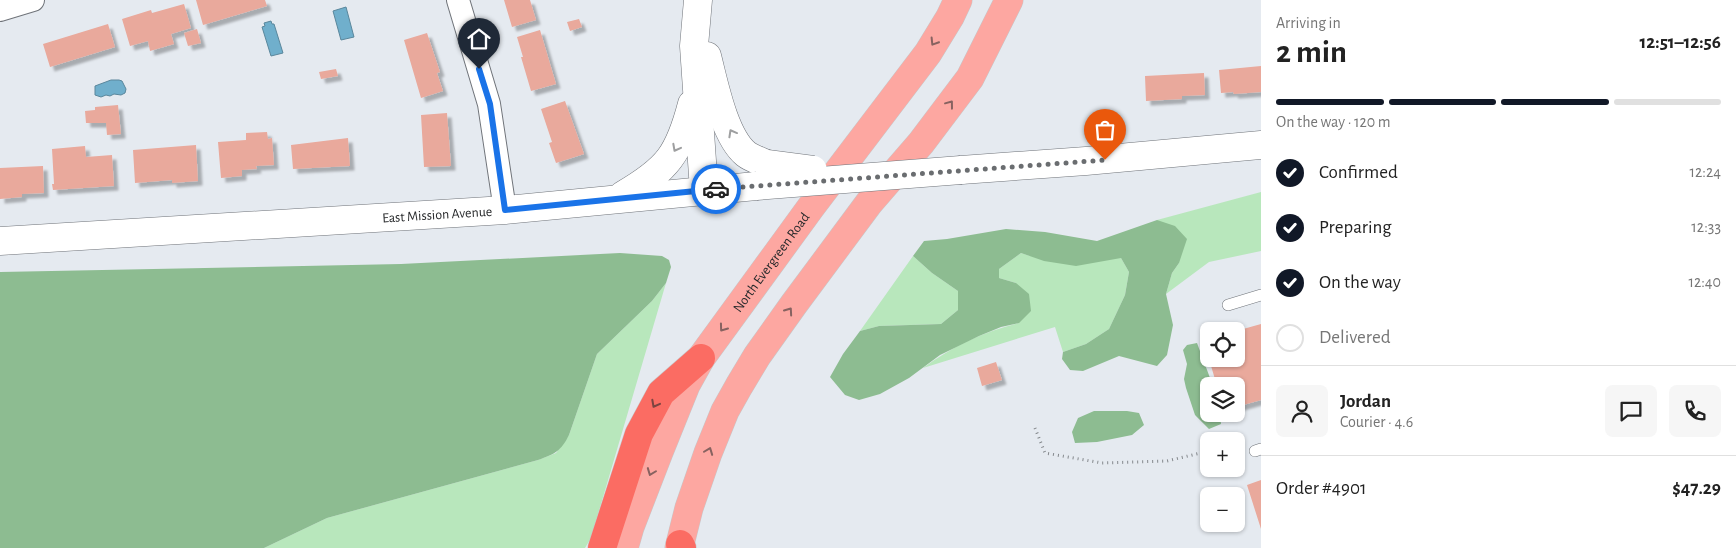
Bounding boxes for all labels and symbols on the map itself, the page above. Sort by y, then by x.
pin [458,18,500,69]
one-way arrow [931,37,941,46]
one-way arrow [945,101,953,110]
pin [1084,109,1126,160]
one-way arrow [728,129,738,138]
one-way arrow [672,143,682,152]
courier [691,164,741,214]
street label: East Mission Avenue [382,205,493,226]
street label: North Evergreen Road [731,210,812,315]
one-way arrow [783,307,792,317]
one-way arrow [721,322,729,331]
one-way arrow [651,399,661,408]
one-way arrow [703,448,713,456]
one-way arrow [647,467,657,476]

